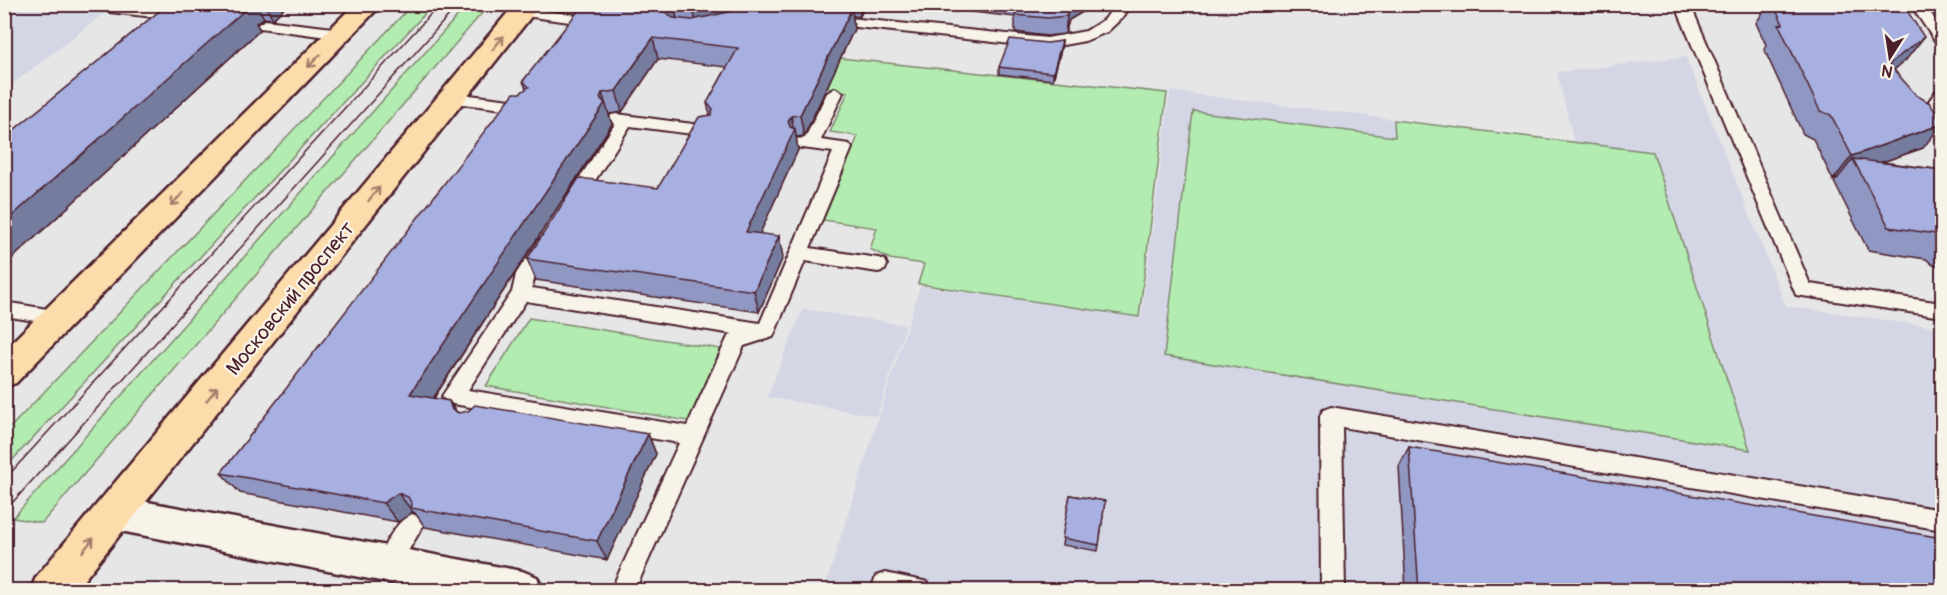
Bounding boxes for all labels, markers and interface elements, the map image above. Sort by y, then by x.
north arrow [1860,27,1920,87]
one-way arrow [491,35,504,51]
one-way arrow [307,53,322,68]
text: N [1880,60,1894,82]
one-way arrow [368,186,381,202]
one-way arrow [170,192,184,207]
street label: Московский проспект [221,216,360,380]
one-way arrow [205,386,218,402]
one-way arrow [82,537,95,553]

